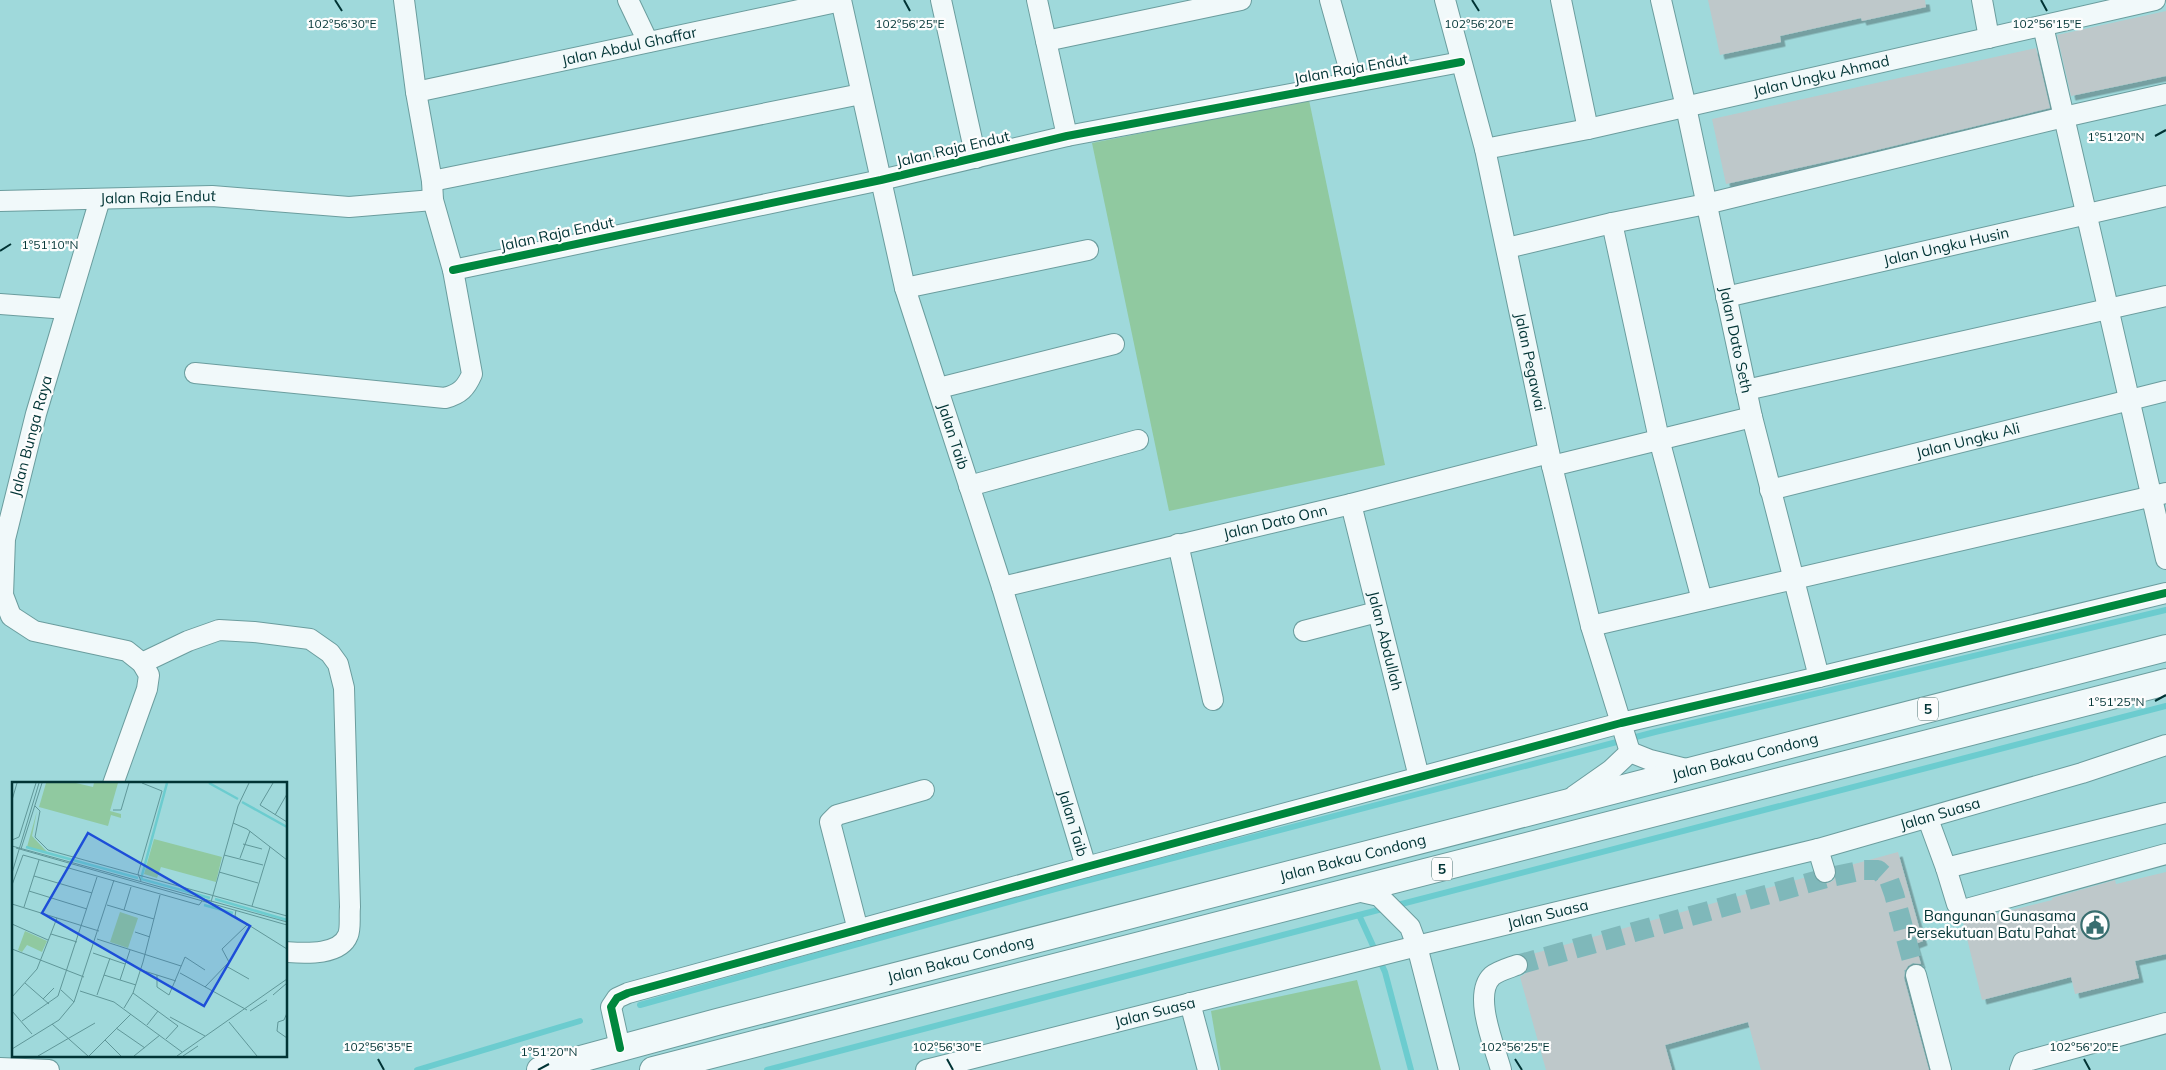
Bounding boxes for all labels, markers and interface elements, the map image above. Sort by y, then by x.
text: 102°56'30"E [307,16,377,31]
text: 102°56'25"E [875,16,945,31]
text: 102°56'20"E [1444,16,1514,31]
text: 102°56'15"E [2012,16,2082,31]
street label: Jalan Abdul Ghaffar [560,22,699,70]
street label: Jalan Raja Endut [1292,49,1409,88]
street label: Jalan Ungku Ahmad [1751,51,1891,100]
street label: Jalan Raja Endut [894,126,1011,171]
text: 1°51'20"N [2088,129,2144,144]
street label: Jalan Raja Endut [100,186,217,208]
street label: Jalan Raja Endut [498,212,615,255]
street label: Jalan Ungku Husin [1881,222,2011,270]
text: 1°51'10"N [22,237,78,252]
street label: Jalan Dato Seth [1715,285,1757,395]
street label: Jalan Pegawai [1511,311,1550,413]
street label: Jalan Bunga Raya [5,373,56,499]
street label: Jalan Taib [934,401,973,472]
street label: Jalan Ungku Ali [1914,418,2022,462]
street label: Jalan Dato Onn [1221,500,1329,543]
street label: Jalan Abdullah [1364,589,1407,692]
text: 1°51'25"N [2088,694,2144,709]
road number: 5 [1918,698,1938,721]
street label: Jalan Bakau Condong [1670,728,1820,784]
inset map [12,782,288,1058]
street label: Jalan Taib [1054,787,1092,859]
street label: Jalan Suasa [1898,793,1982,834]
street label: Jalan Bakau Condong [1278,829,1428,885]
road number: 5 [1432,858,1452,881]
street label: Jalan Suasa [1505,895,1590,933]
place label: Bangunan Gunasama Persekutuan Batu Pahat [1907,906,2076,942]
public building icon: Bangunan Gunasama Persekutuan Batu Pahat [2080,910,2110,940]
street label: Jalan Bakau Condong [885,931,1036,987]
street label: Jalan Suasa [1112,992,1197,1031]
text: 102°56'35"E [343,1039,413,1054]
text: 102°56'30"E [912,1039,982,1054]
text: 102°56'25"E [1480,1039,1550,1054]
text: 102°56'20"E [2049,1039,2119,1054]
text: 1°51'20"N [521,1044,577,1059]

